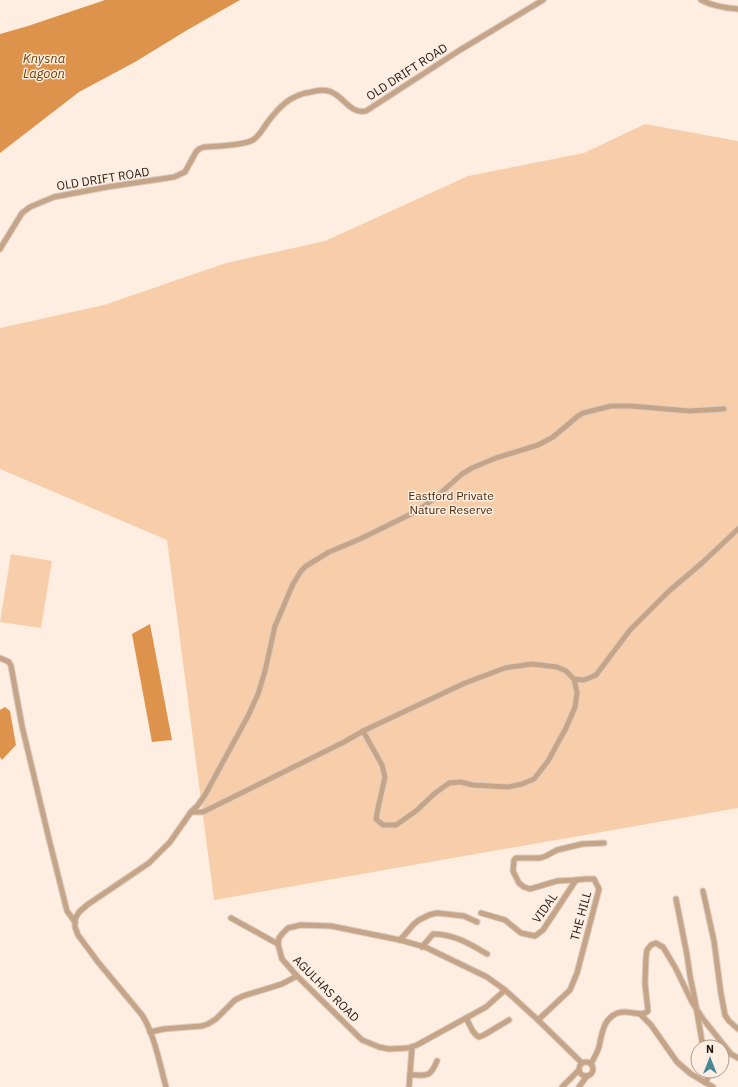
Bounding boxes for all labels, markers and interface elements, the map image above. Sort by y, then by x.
street label: OLD DRIFT ROAD [363,40,450,103]
water label: Knysna Lagoon [23,50,65,82]
street label: OLD DRIFT ROAD [55,164,150,193]
park label: Eastford Private Nature Reserve [408,488,494,517]
street label: VIDAL [529,890,560,926]
street label: THE HILL [567,890,594,942]
street label: AGULHAS ROAD [290,952,363,1025]
north arrow [690,1039,730,1079]
text: N [706,1042,714,1056]

